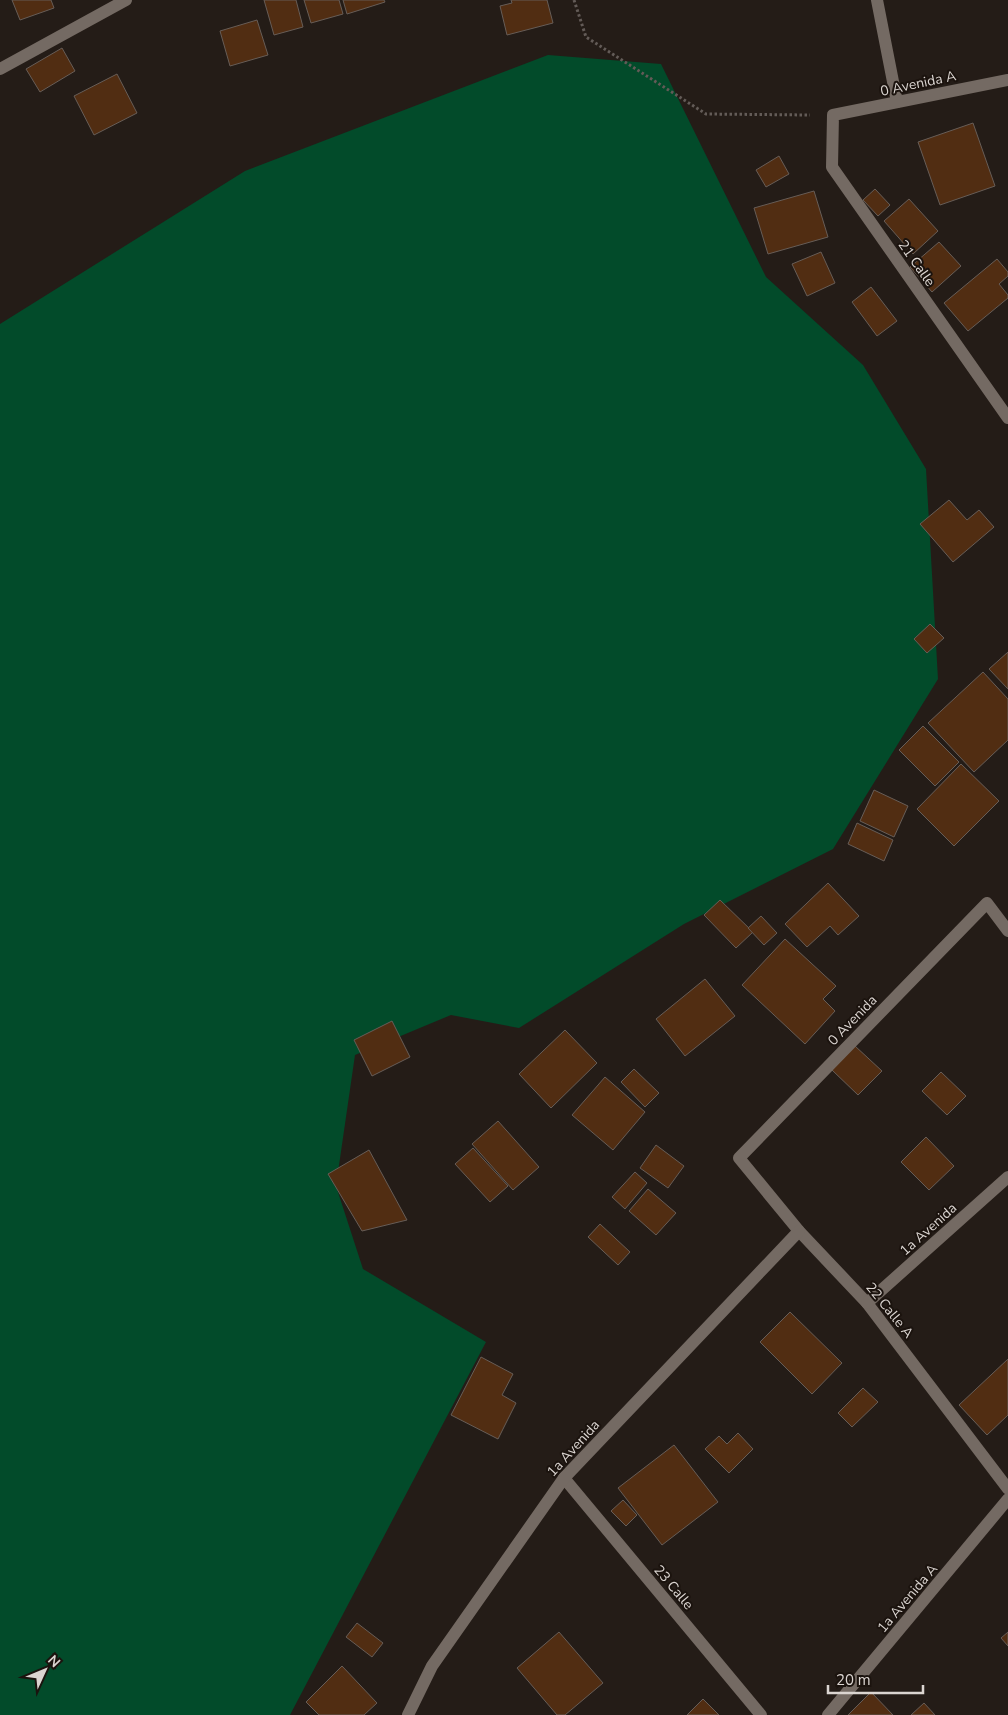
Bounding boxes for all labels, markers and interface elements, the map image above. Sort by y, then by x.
street label: 0 Avenida A [878,66,958,101]
street label: 21 Calle [894,236,939,290]
street label: 0 Avenida [824,991,881,1050]
street label: 1a Avenida [896,1199,961,1260]
street label: 22 Calle A [861,1279,918,1342]
street label: 1a Avenida [543,1416,604,1481]
street label: 1a Avenida A [873,1560,942,1637]
street label: 23 Calle [649,1561,698,1614]
north arrow [20,1645,70,1695]
text: N [44,1651,64,1672]
scale bar [828,1662,923,1694]
text: 20 m [836,1670,871,1690]

